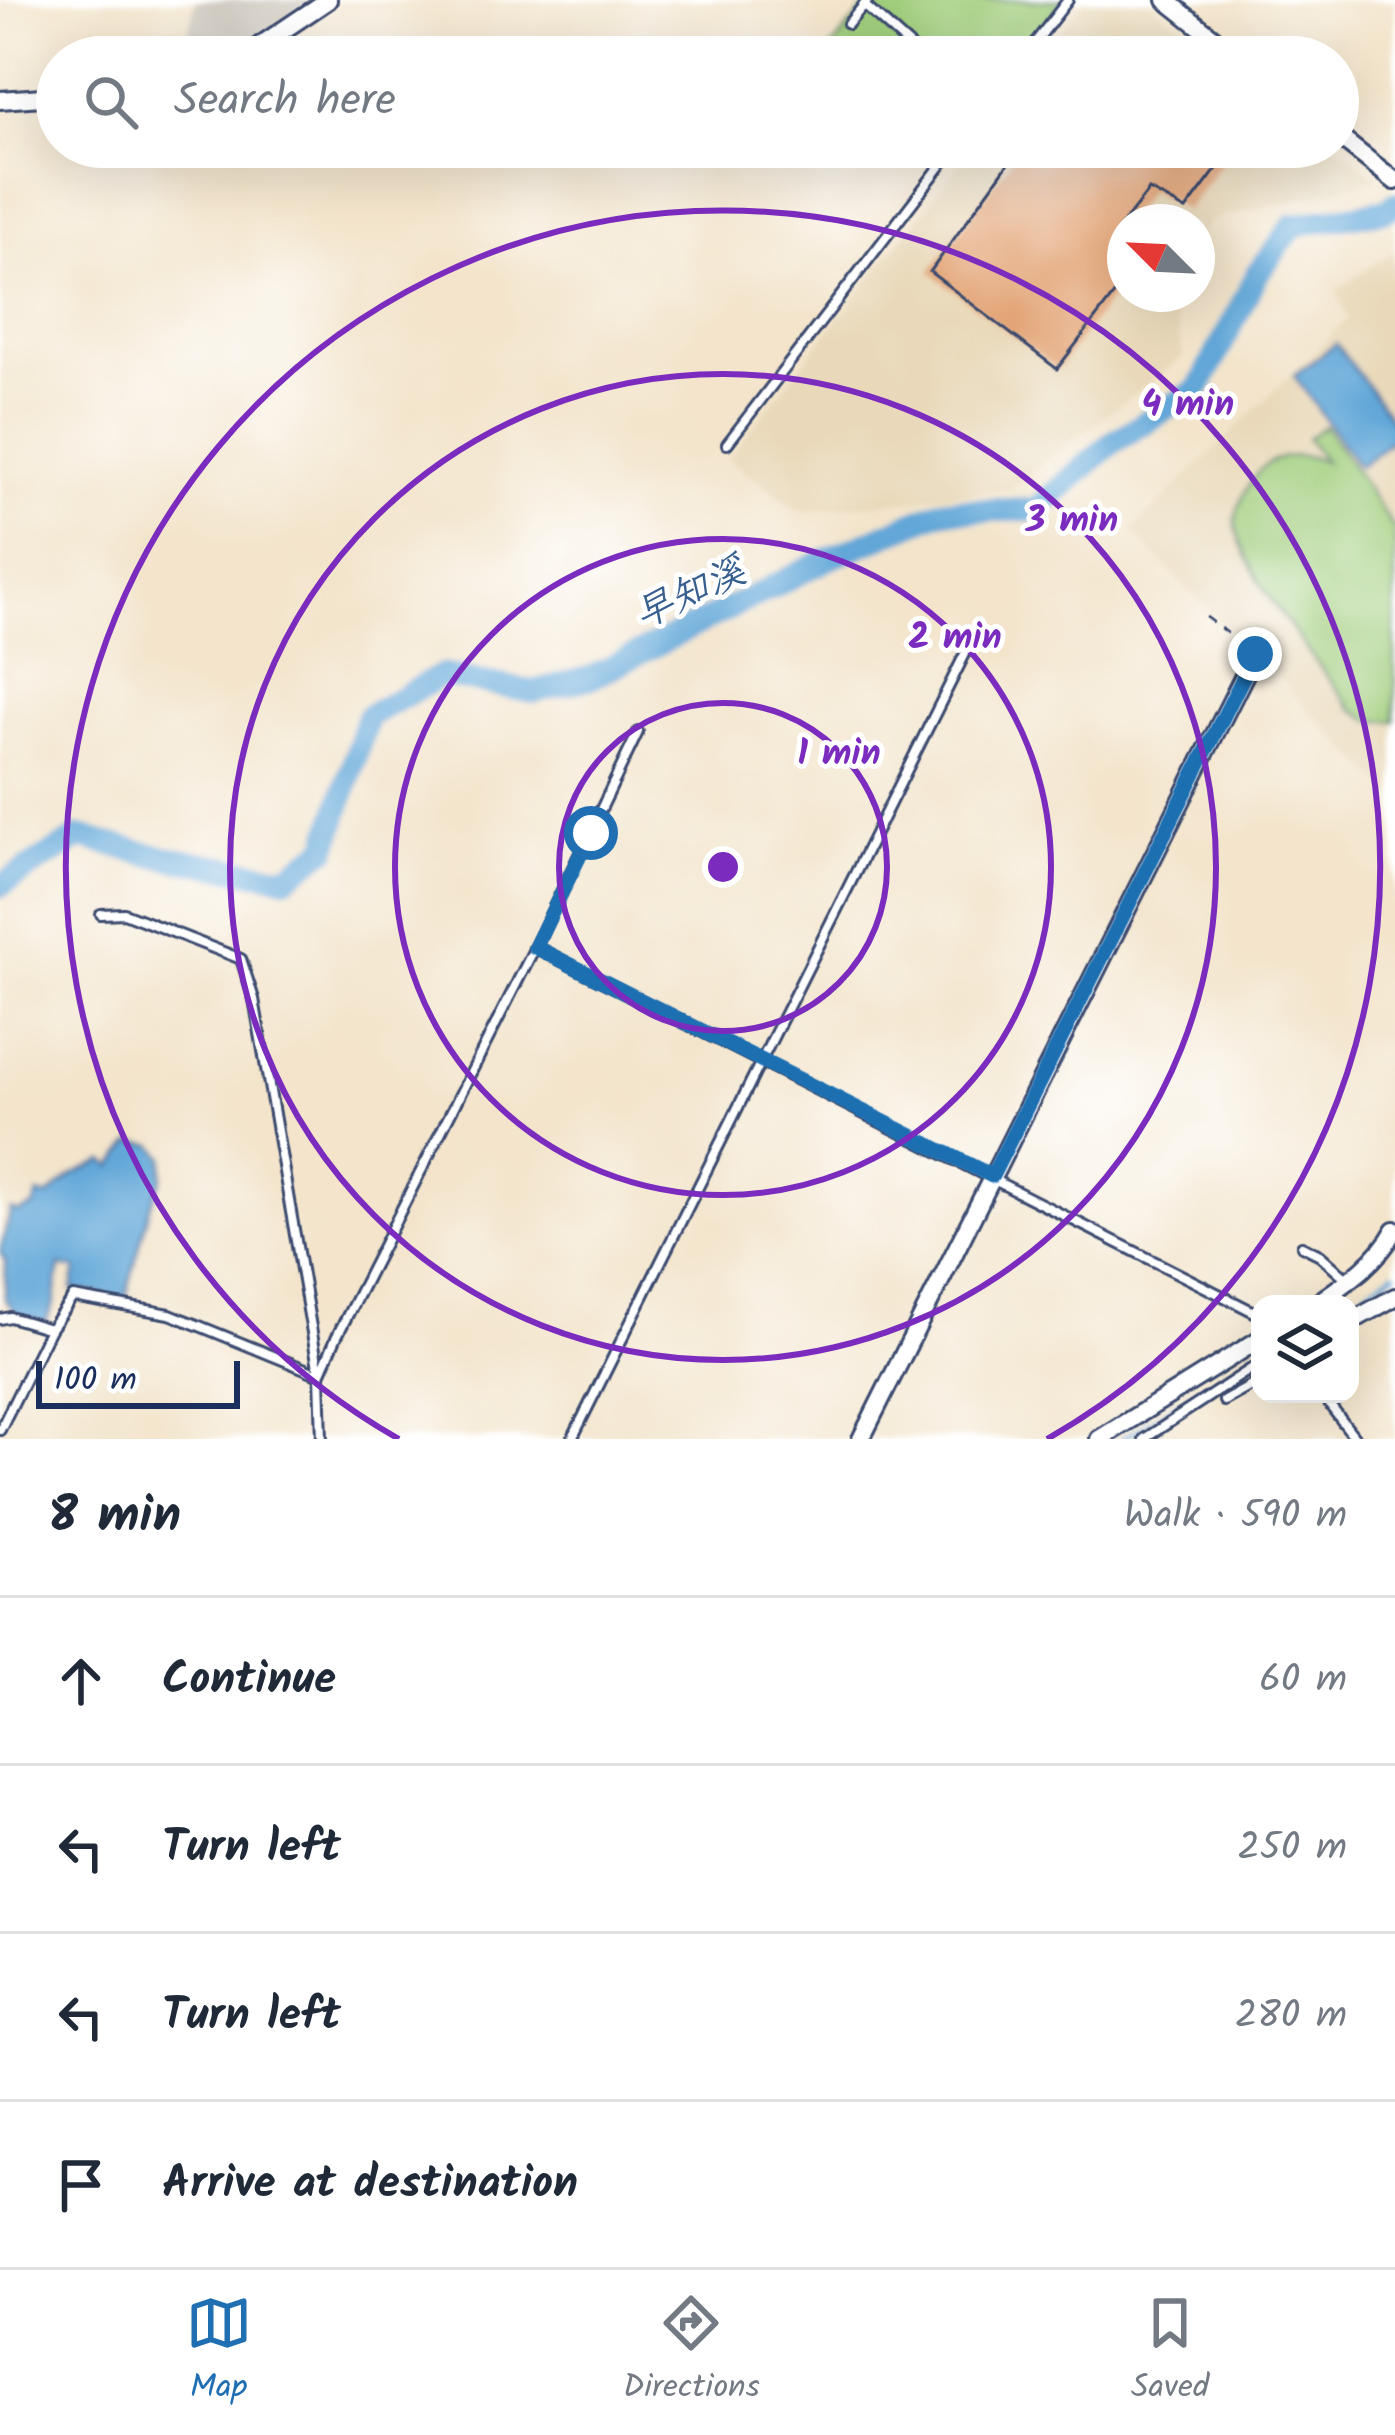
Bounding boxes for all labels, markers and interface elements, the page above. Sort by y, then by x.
search box [36,36,1359,168]
text: Search here [174,66,396,138]
icon: search [78,69,144,135]
north arrow [1107,204,1215,312]
text: 4 min [1142,377,1234,434]
text: 3 min [1025,493,1118,550]
water label: 早知溪 [625,541,759,647]
text: 2 min [908,610,1002,667]
route end [1228,627,1282,681]
text: 1 min [797,726,881,783]
route start [564,806,618,860]
centre of rings [702,846,744,888]
map controls [1251,1295,1359,1403]
button: layers [1251,1295,1359,1403]
scale bar [36,1355,240,1408]
text: 100 m [54,1355,137,1408]
text: 8 min [48,1477,181,1558]
text: Walk · 590 m [1124,1486,1347,1548]
text: Continue [162,1645,336,1717]
icon: ahead [48,1648,114,1714]
text: 60 m [1259,1650,1347,1712]
text: Turn left [162,1813,341,1885]
icon: left [48,1816,114,1882]
text: 250 m [1237,1818,1347,1880]
text: Turn left [162,1981,341,2053]
icon: left [48,1984,114,2050]
text: 280 m [1235,1986,1347,2048]
text: Arrive at destination [162,2149,578,2221]
icon: arrive [48,2152,114,2218]
tab: Map [186,2290,252,2415]
tab: Directions [623,2290,760,2415]
tab: Saved [1131,2290,1209,2415]

